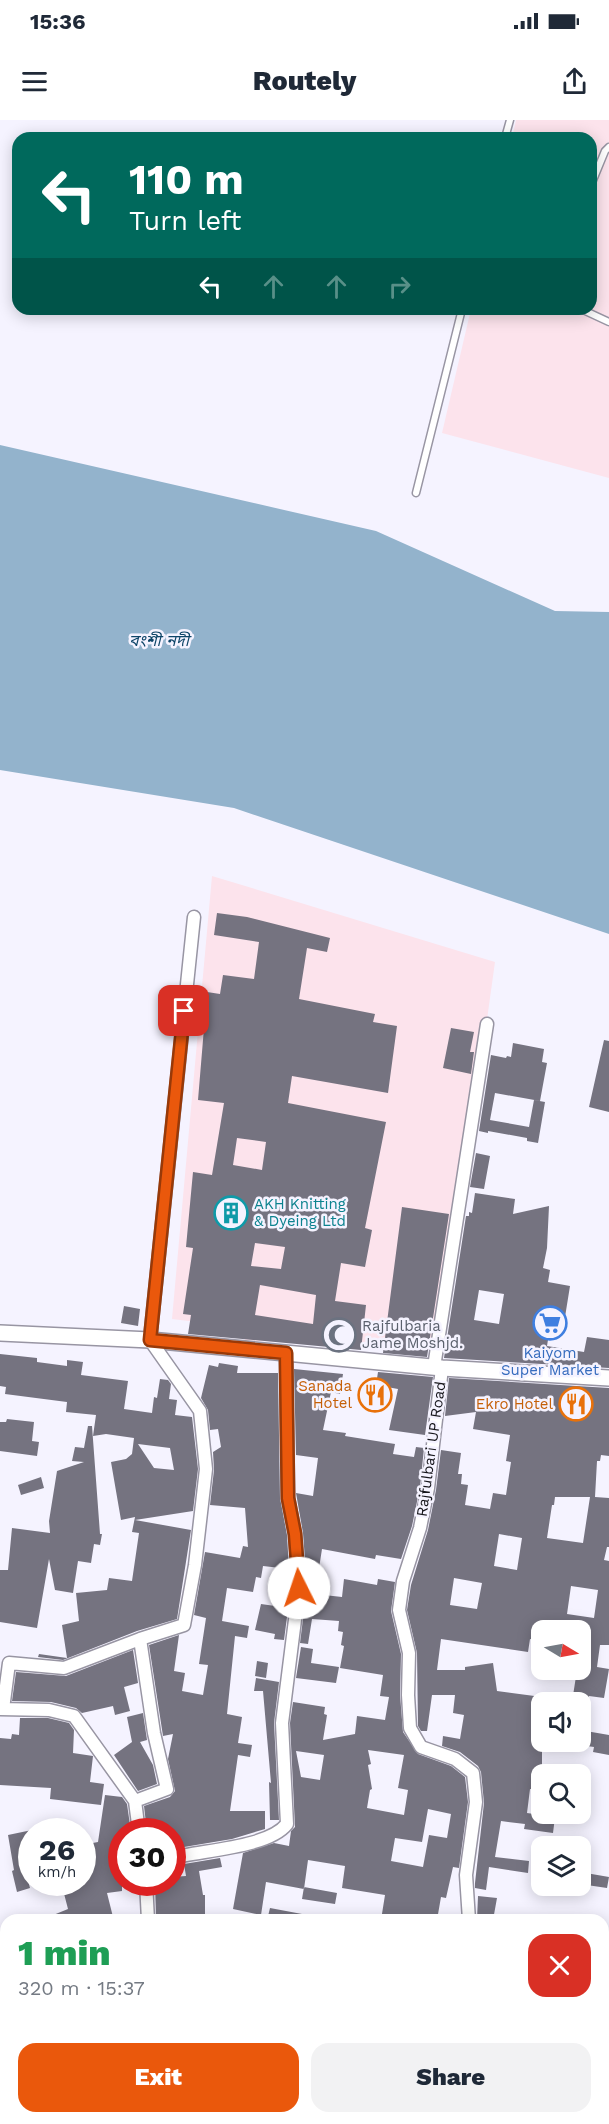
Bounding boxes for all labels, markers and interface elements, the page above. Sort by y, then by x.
text: 15:36 [30,9,86,34]
icon: menu [18,65,51,98]
text: Routely [253,65,356,97]
icon: share [558,65,591,98]
text: 110 m [129,155,244,204]
icon: left [30,156,108,234]
text: Turn left [129,205,241,237]
icon: left [194,270,227,303]
icon: ahead [257,270,290,303]
icon: ahead [320,270,353,303]
icon: right [383,270,416,303]
water label: বংশী নদী [129,631,192,650]
pin [158,985,209,1036]
icon: arrive [167,994,200,1027]
building icon: AKH Knitting & Dyeing Ltd [213,1195,249,1231]
place label: AKH Knitting & Dyeing Ltd [254,1195,346,1230]
supermarket icon: Kaiyom Super Market [532,1305,568,1341]
mosque icon: Rajfulbaria Jame Moshjd. [321,1317,357,1353]
place label: Rajfulbaria Jame Moshjd. [362,1317,463,1352]
place label: Kaiyom Super Market [501,1344,600,1379]
place label: Sanada Hotel [298,1377,352,1412]
restaurant icon: Sanada Hotel [357,1377,393,1413]
street label: Rajfulbari UP Road [413,1380,449,1518]
restaurant icon: Ekro Hotel [558,1386,594,1422]
place label: Ekro Hotel [476,1395,553,1413]
position arrow [267,1556,331,1620]
north arrow [531,1620,591,1680]
map controls [531,1620,591,1896]
button: sound [531,1692,591,1752]
button: search [531,1764,591,1824]
speed limit sign: 30 [108,1818,186,1896]
text: 26 [39,1832,75,1867]
button: layers [531,1836,591,1896]
text: km/h [38,1863,76,1881]
text: 1 min [18,1932,111,1974]
button: close [528,1934,591,1997]
text: 320 m · 15:37 [18,1976,145,2000]
button: Exit [18,2043,299,2112]
button: Share [311,2043,591,2112]

